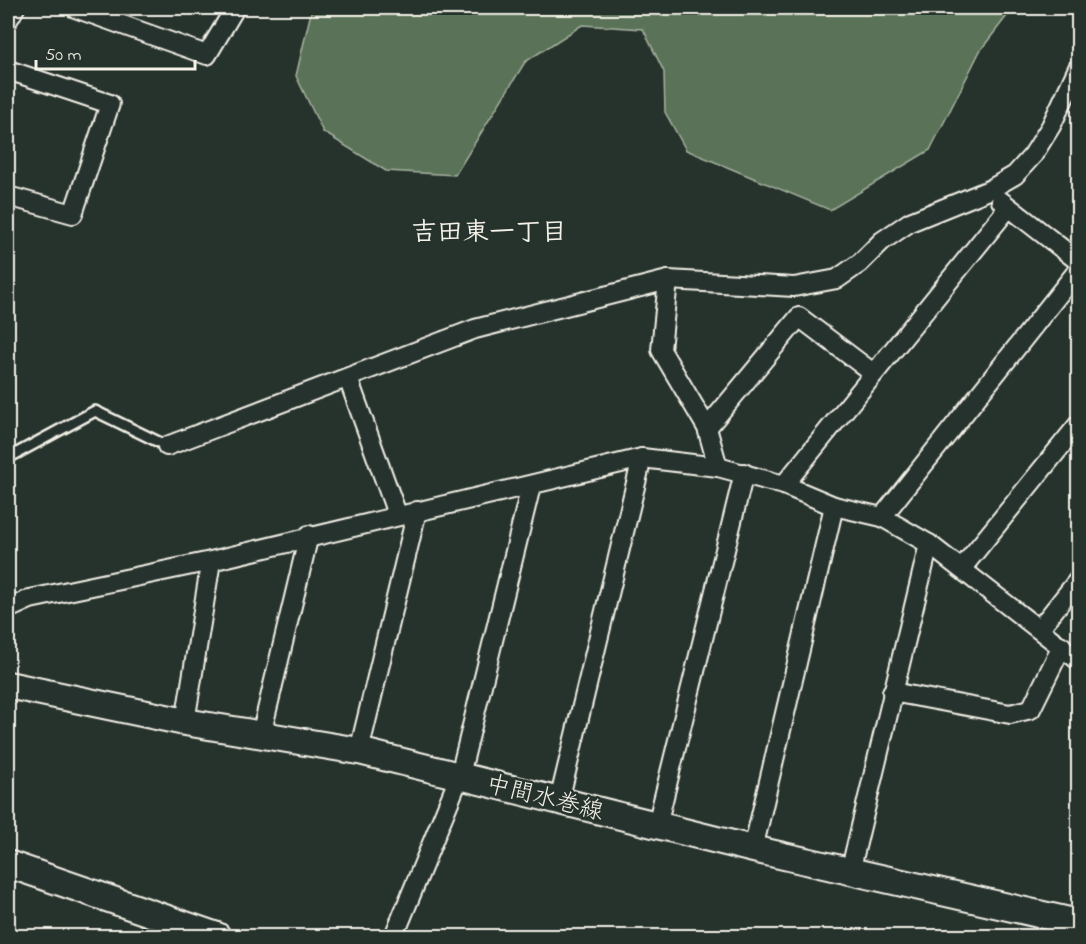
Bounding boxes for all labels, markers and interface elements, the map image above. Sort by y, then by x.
scale bar [36,33,195,71]
text: 50 m [45,43,82,69]
district label: 吉田東一丁目 [411,215,567,253]
street label: 中間水巻線 [482,768,607,831]

